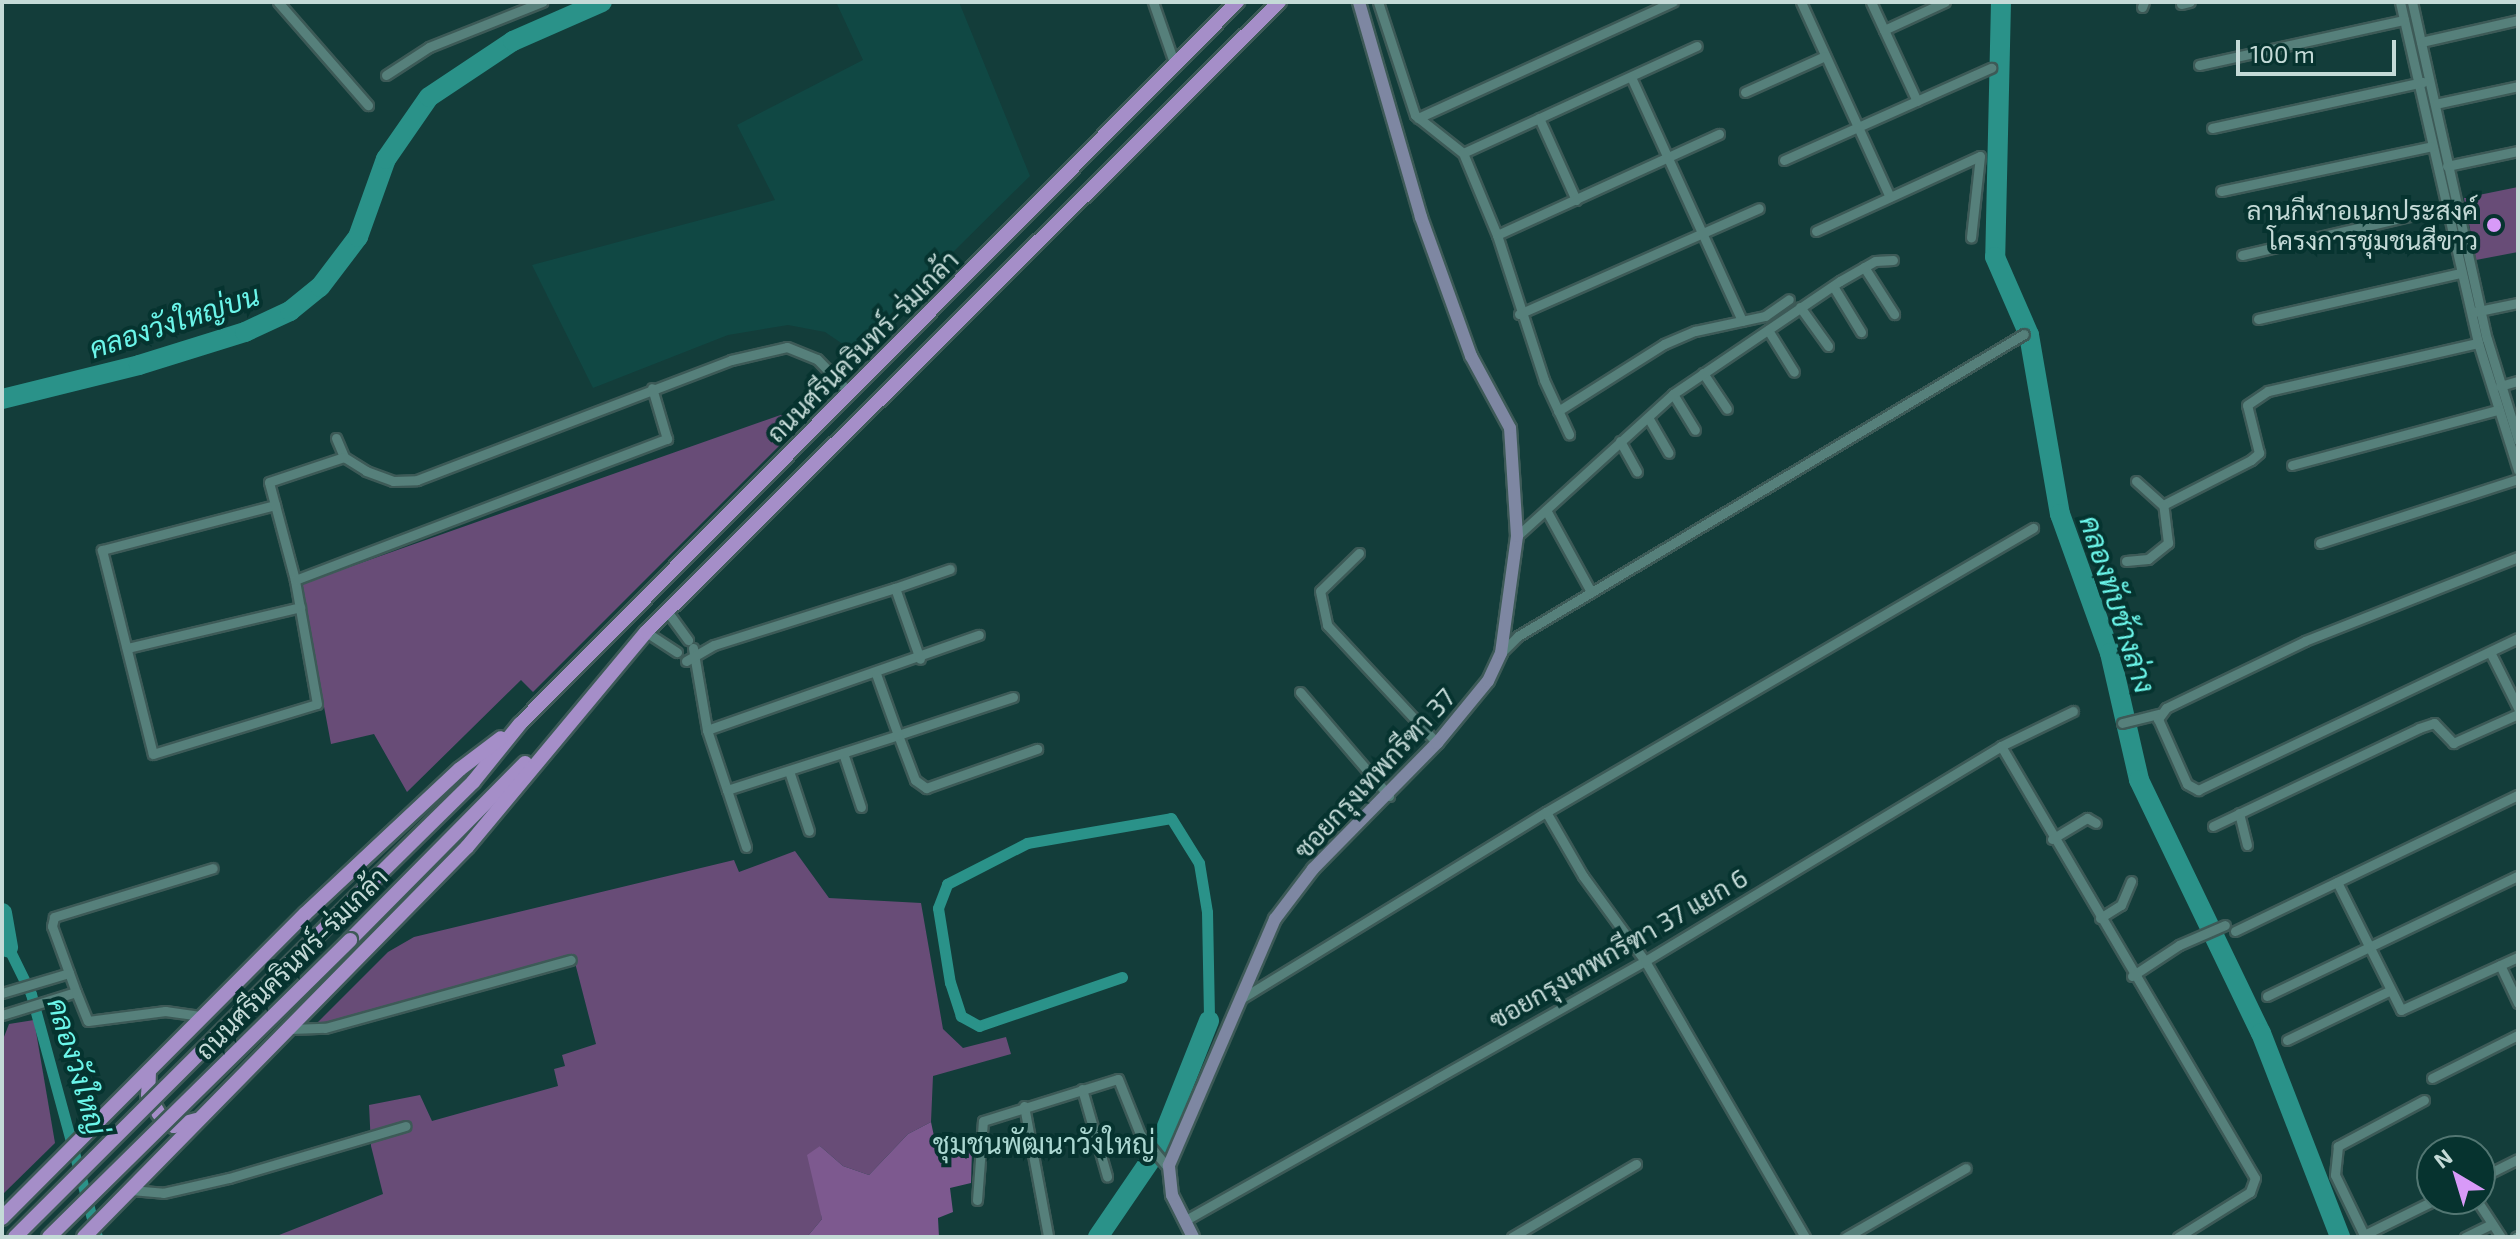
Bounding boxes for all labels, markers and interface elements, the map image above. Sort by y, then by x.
scale bar [2240,24,2400,74]
text: 100 m [2250,39,2315,68]
place label: ลานกีฬาอเนกประสงค์ โครงการชุมชนสีขาว [2247,194,2478,256]
marker: ลานกีฬาอเนกประสงค์ โครงการชุมชนสีขาว [2485,216,2503,234]
street label: ถนนศรีนครินทร์-ร่มเกล้า [760,244,964,448]
water label: คลองวังใหญ่บน [85,278,263,364]
water label: คลองทับช้างล่าง [2074,511,2162,697]
street label: ซอยกรุงเทพกรีฑา 37 [1287,681,1461,865]
street label: ถนนศรีนครินทร์-ร่มเกล้า [189,861,393,1065]
street label: ซอยกรุงเทพกรีฑา 37 แยก 6 [1483,861,1753,1035]
water label: คลองวังใหญ่ [41,994,115,1138]
district label: ชุมชนพัฒนาวังใหญ่ [933,1126,1155,1160]
north arrow [2416,1135,2496,1215]
text: N [2428,1143,2457,1173]

